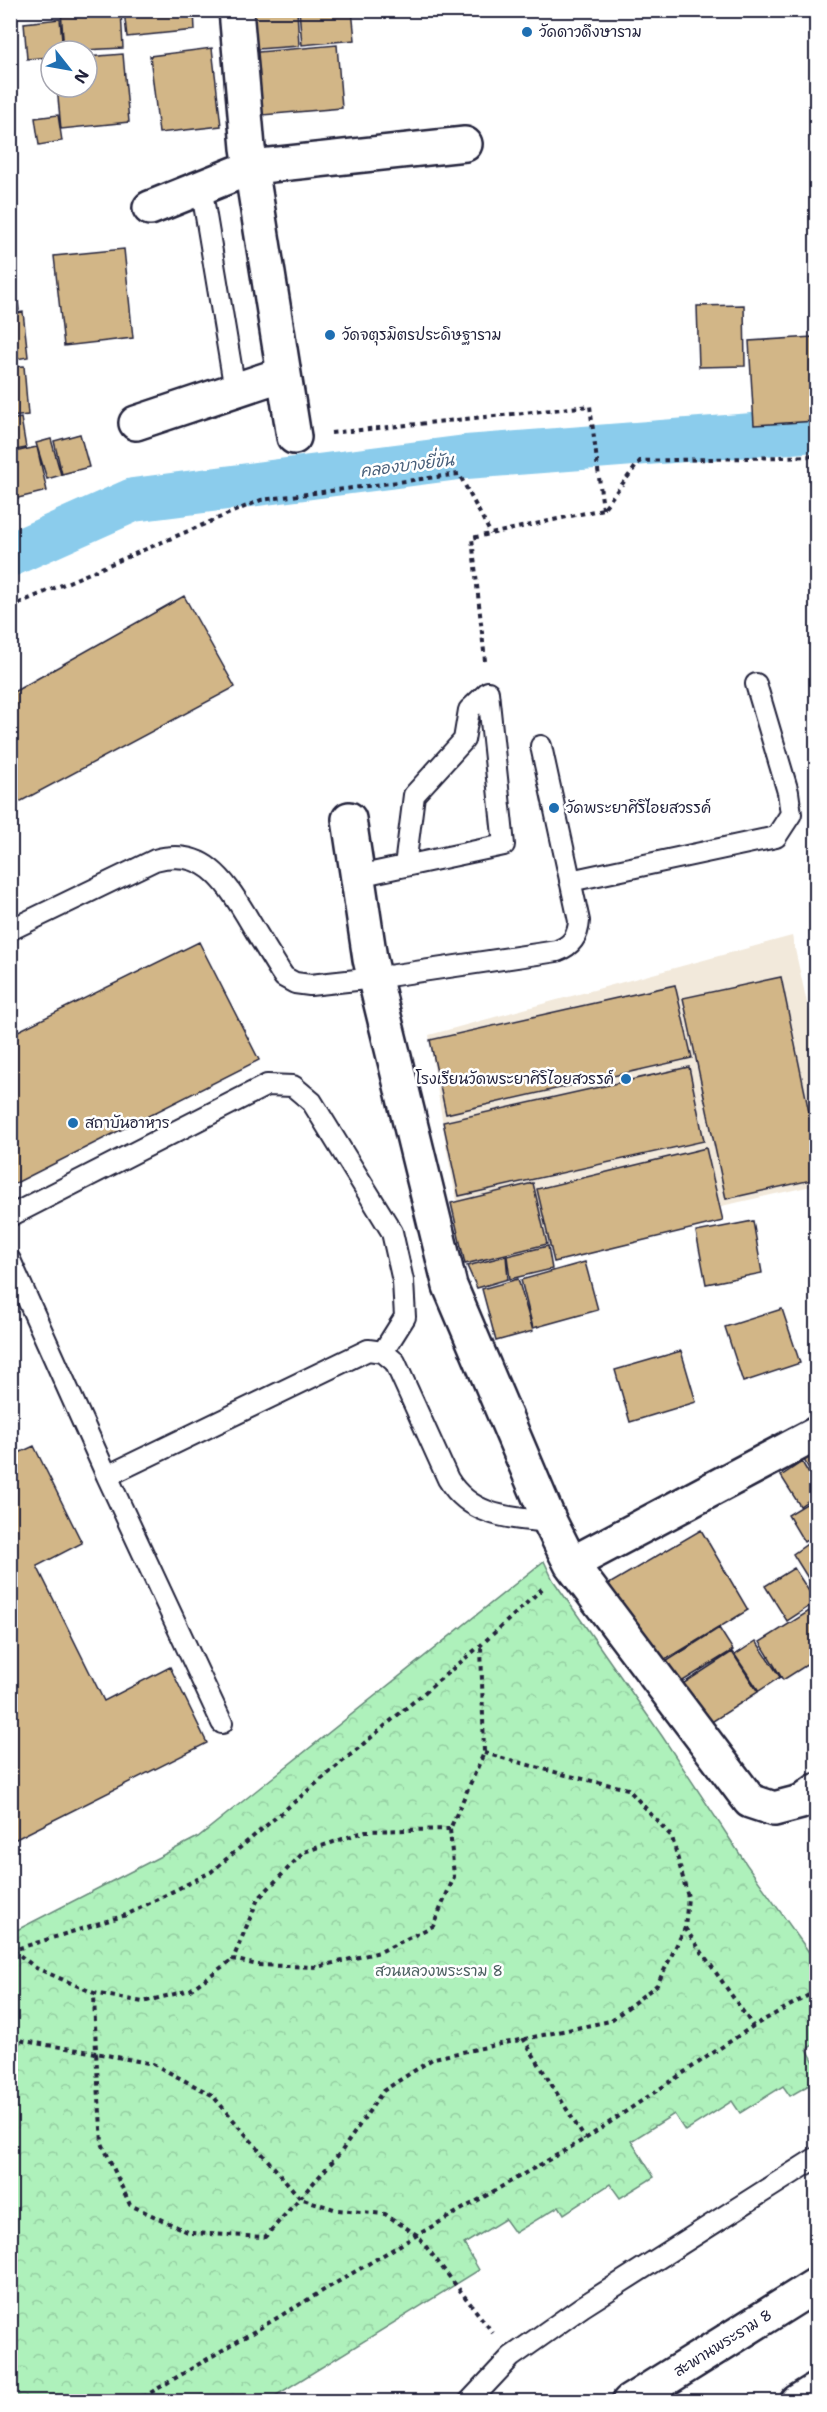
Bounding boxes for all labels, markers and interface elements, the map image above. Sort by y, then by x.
place label: วัดดาวดึงษาราม [539,22,642,42]
marker: วัดดาวดึงษาราม [520,25,534,39]
north arrow [39,39,99,99]
text: N [69,66,94,87]
place label: วัดจตุรมิตรประดิษฐาราม [342,325,502,346]
marker: วัดจตุรมิตรประดิษฐาราม [323,328,337,342]
water label: คลองบางยี่ขัน [359,445,456,482]
place label: วัดพระยาศิริไอยสวรรค์ [566,798,711,818]
marker: วัดพระยาศิริไอยสวรรค์ [547,801,561,815]
place label: โรงเรียนวัดพระยาศิริไอยสวรรค์ [415,1069,614,1089]
marker: โรงเรียนวัดพระยาศิริไอยสวรรค์ [619,1072,633,1086]
place label: สถาบันอาหาร [85,1113,170,1133]
marker: สถาบันอาหาร [66,1116,80,1130]
park label: สวนหลวงพระราม 8 [375,1961,503,1981]
street label: สะพานพระราม 8 [670,2305,776,2381]

